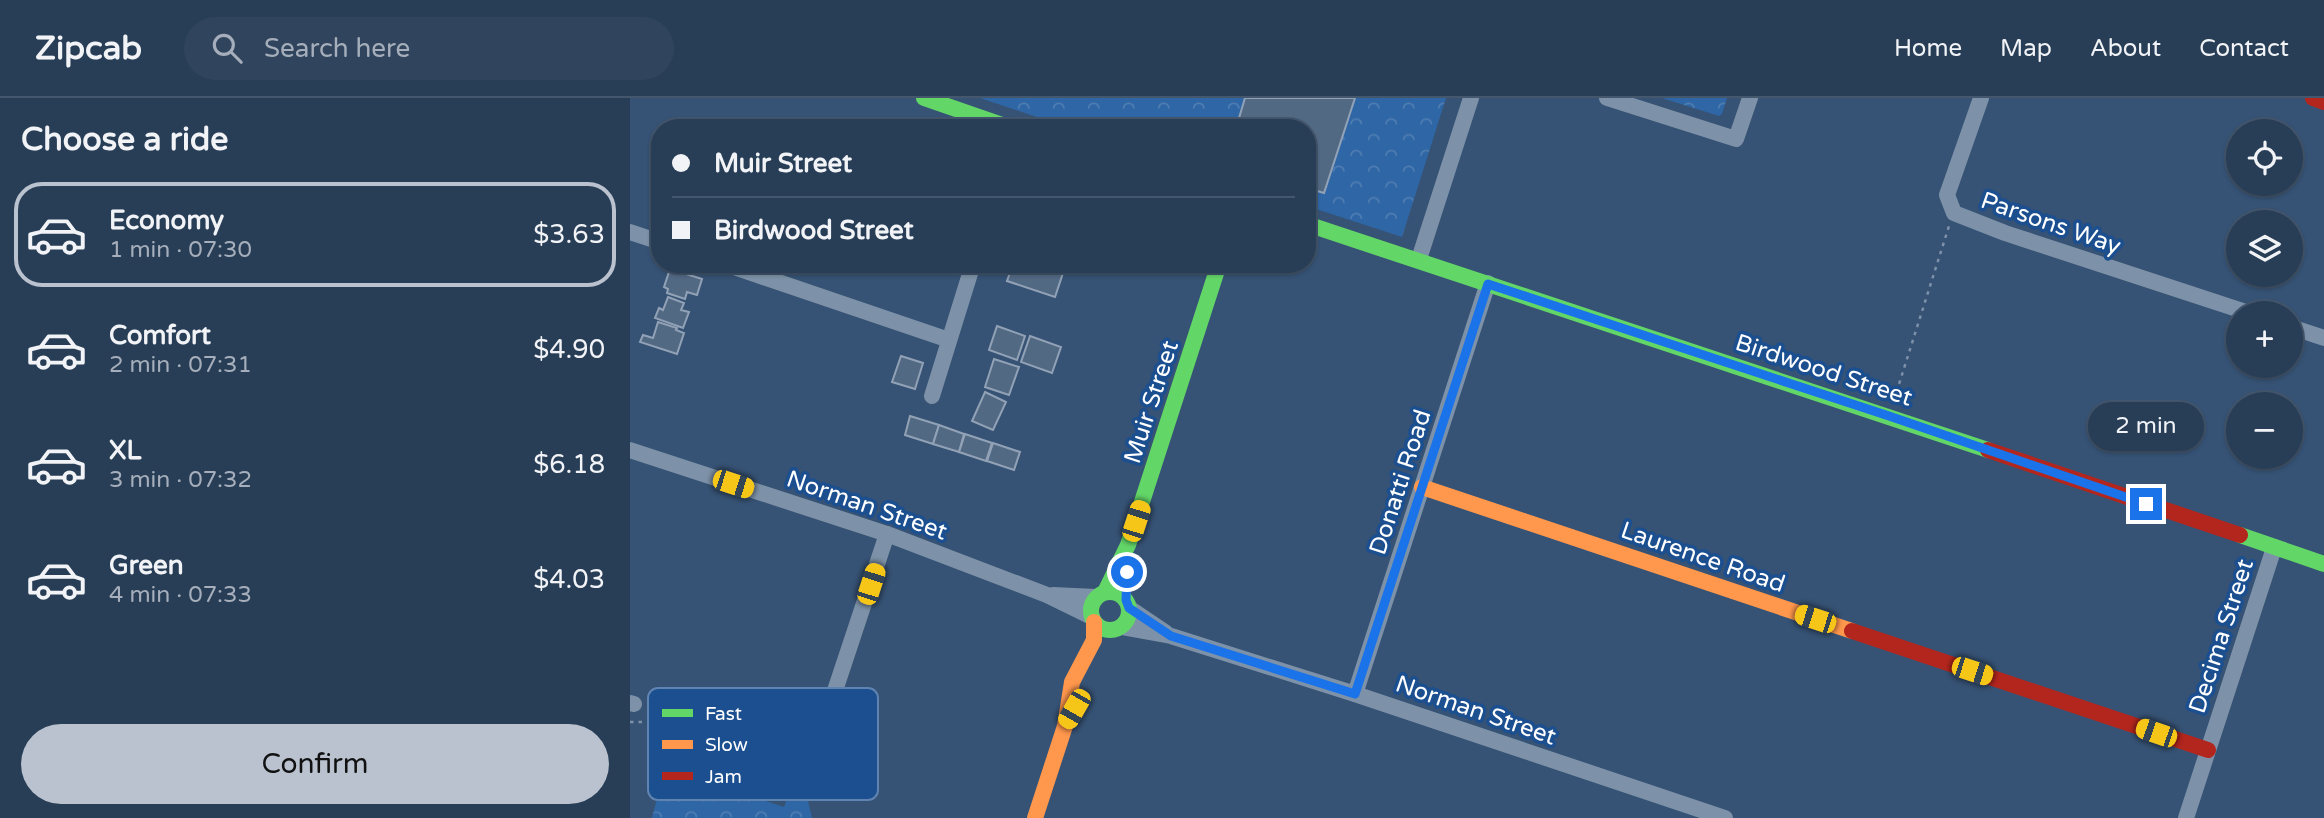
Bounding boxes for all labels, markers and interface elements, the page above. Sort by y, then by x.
search box [184,17,674,80]
text: Zipcab [35,29,142,68]
icon: search [208,29,246,67]
text: Search here [264,33,410,64]
text: Home [1894,34,1962,63]
text: Map [2000,34,2052,63]
text: About [2090,34,2161,63]
text: Contact [2199,34,2289,63]
map controls [2226,119,2303,469]
button: locate [2226,119,2303,196]
text: Choose a ride [21,121,228,159]
text: Muir Street [714,148,852,179]
street label: Parsons Way [1977,186,2125,261]
icon: car [25,203,88,266]
text: Economy [109,205,224,236]
button: layers [2226,210,2303,287]
text: Birdwood Street [714,215,914,246]
text: $3.63 [533,219,605,250]
text: 1 min · 07:30 [109,236,252,264]
button: + [2226,301,2303,378]
icon: car [25,318,88,381]
text: Comfort [109,320,211,351]
street label: Birdwood Street [1732,328,1916,413]
text: $4.90 [533,334,605,365]
street label: Muir Street [1118,337,1185,467]
text: 2 min · 07:31 [109,351,252,379]
button: − [2226,392,2303,469]
callout: 2 min [2088,402,2204,452]
street label: Donatti Road [1363,406,1438,558]
text: 2 min [2115,412,2177,440]
icon: car [25,433,88,496]
text: XL [109,435,141,466]
text: $6.18 [533,449,605,480]
street label: Norman Street [783,464,951,546]
text: 3 min · 07:32 [109,466,252,494]
car [710,468,757,500]
route end [2130,488,2162,520]
car [1120,498,1153,544]
street label: Laurence Road [1617,516,1789,599]
icon: car [25,548,88,611]
text: Green [109,550,184,581]
street label: Decima Street [2183,555,2260,717]
route start [1111,556,1143,588]
car [855,561,888,607]
text: $4.03 [533,564,605,595]
text: 4 min · 07:33 [109,581,252,609]
car [1792,603,1839,635]
car [1949,655,1996,687]
street label: Norman Street [1392,669,1560,751]
car [1055,686,1094,732]
legend [648,688,878,800]
text: Fast [705,703,742,725]
car [2133,716,2180,750]
button: Confirm [21,724,609,804]
text: Slow [705,734,748,756]
text: Jam [705,766,742,788]

